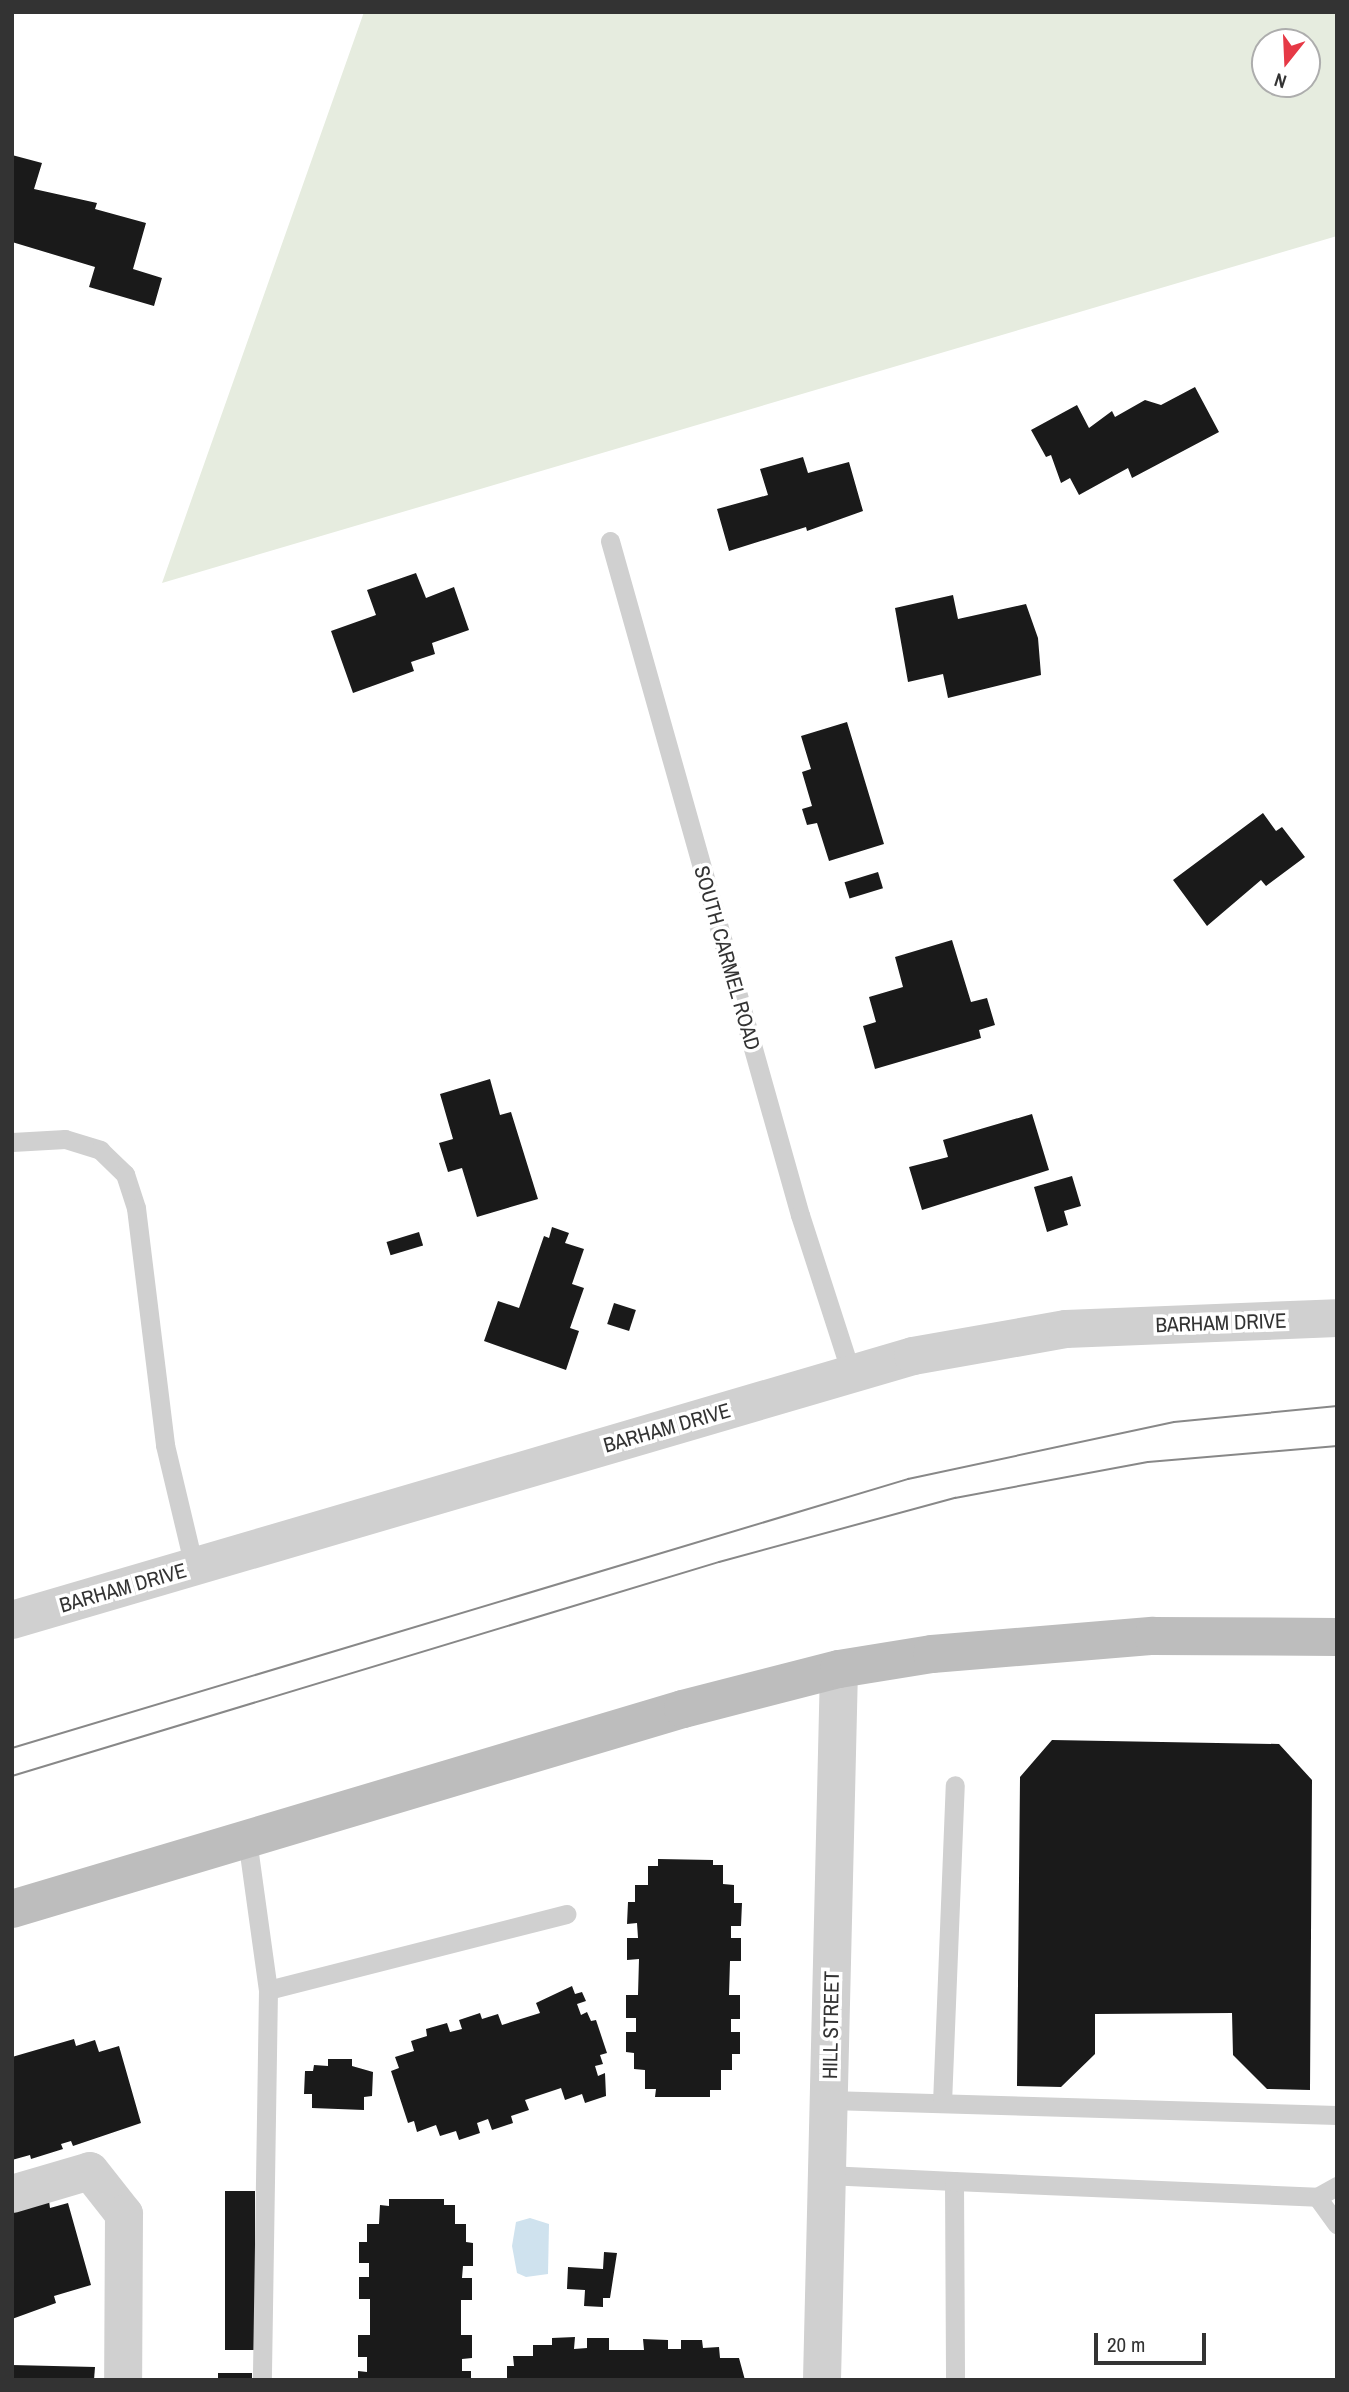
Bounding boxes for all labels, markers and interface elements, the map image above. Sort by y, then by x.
north arrow [1251,28,1321,98]
text: N [1271,67,1289,95]
street label: SOUTH CARMEL ROAD [689,863,765,1053]
street label: BARHAM DRIVE [1155,1308,1287,1338]
street label: BARHAM DRIVE [601,1398,733,1458]
street label: BARHAM DRIVE [57,1558,189,1618]
street label: HILL STREET [817,1970,845,2080]
scale bar [1097,2318,1209,2362]
text: 20 m [1107,2330,1145,2359]

